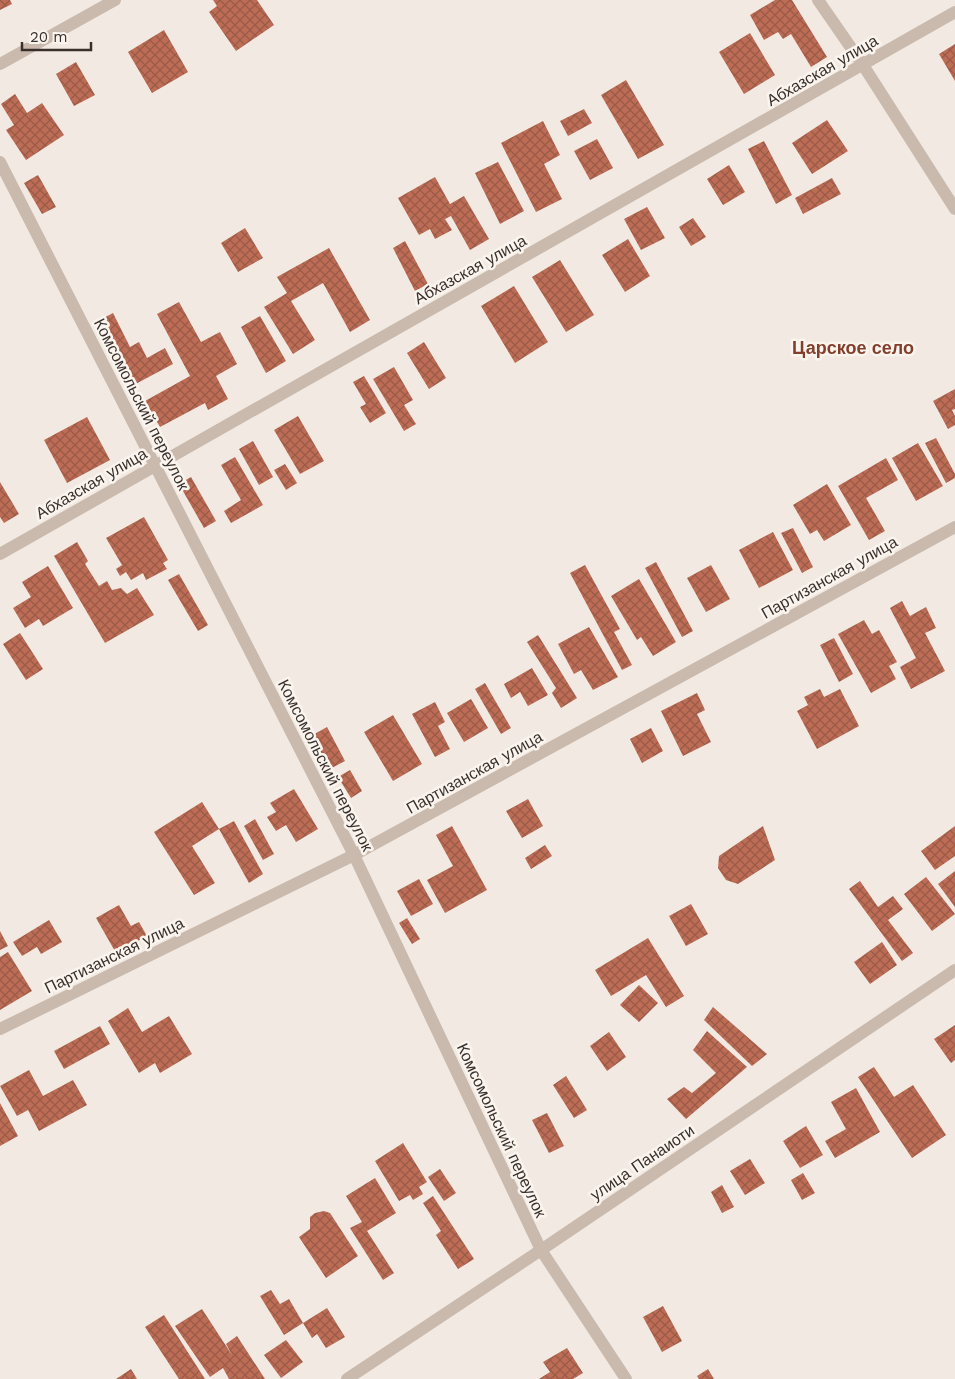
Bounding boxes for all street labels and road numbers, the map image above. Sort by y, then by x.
street label: Абхазская улица [763,31,881,110]
street label: Абхазская улица [411,231,530,308]
street label: Комсомольский переулок [90,315,194,494]
street label: Абхазская улица [32,444,150,523]
street label: Партизанская улица [758,532,901,623]
street label: Комсомольский переулок [274,676,378,855]
street label: Партизанская улица [403,727,546,818]
street label: Партизанская улица [41,913,187,997]
street label: Комсомольский переулок [453,1040,551,1221]
street label: улица Панаиоти [587,1121,698,1204]

